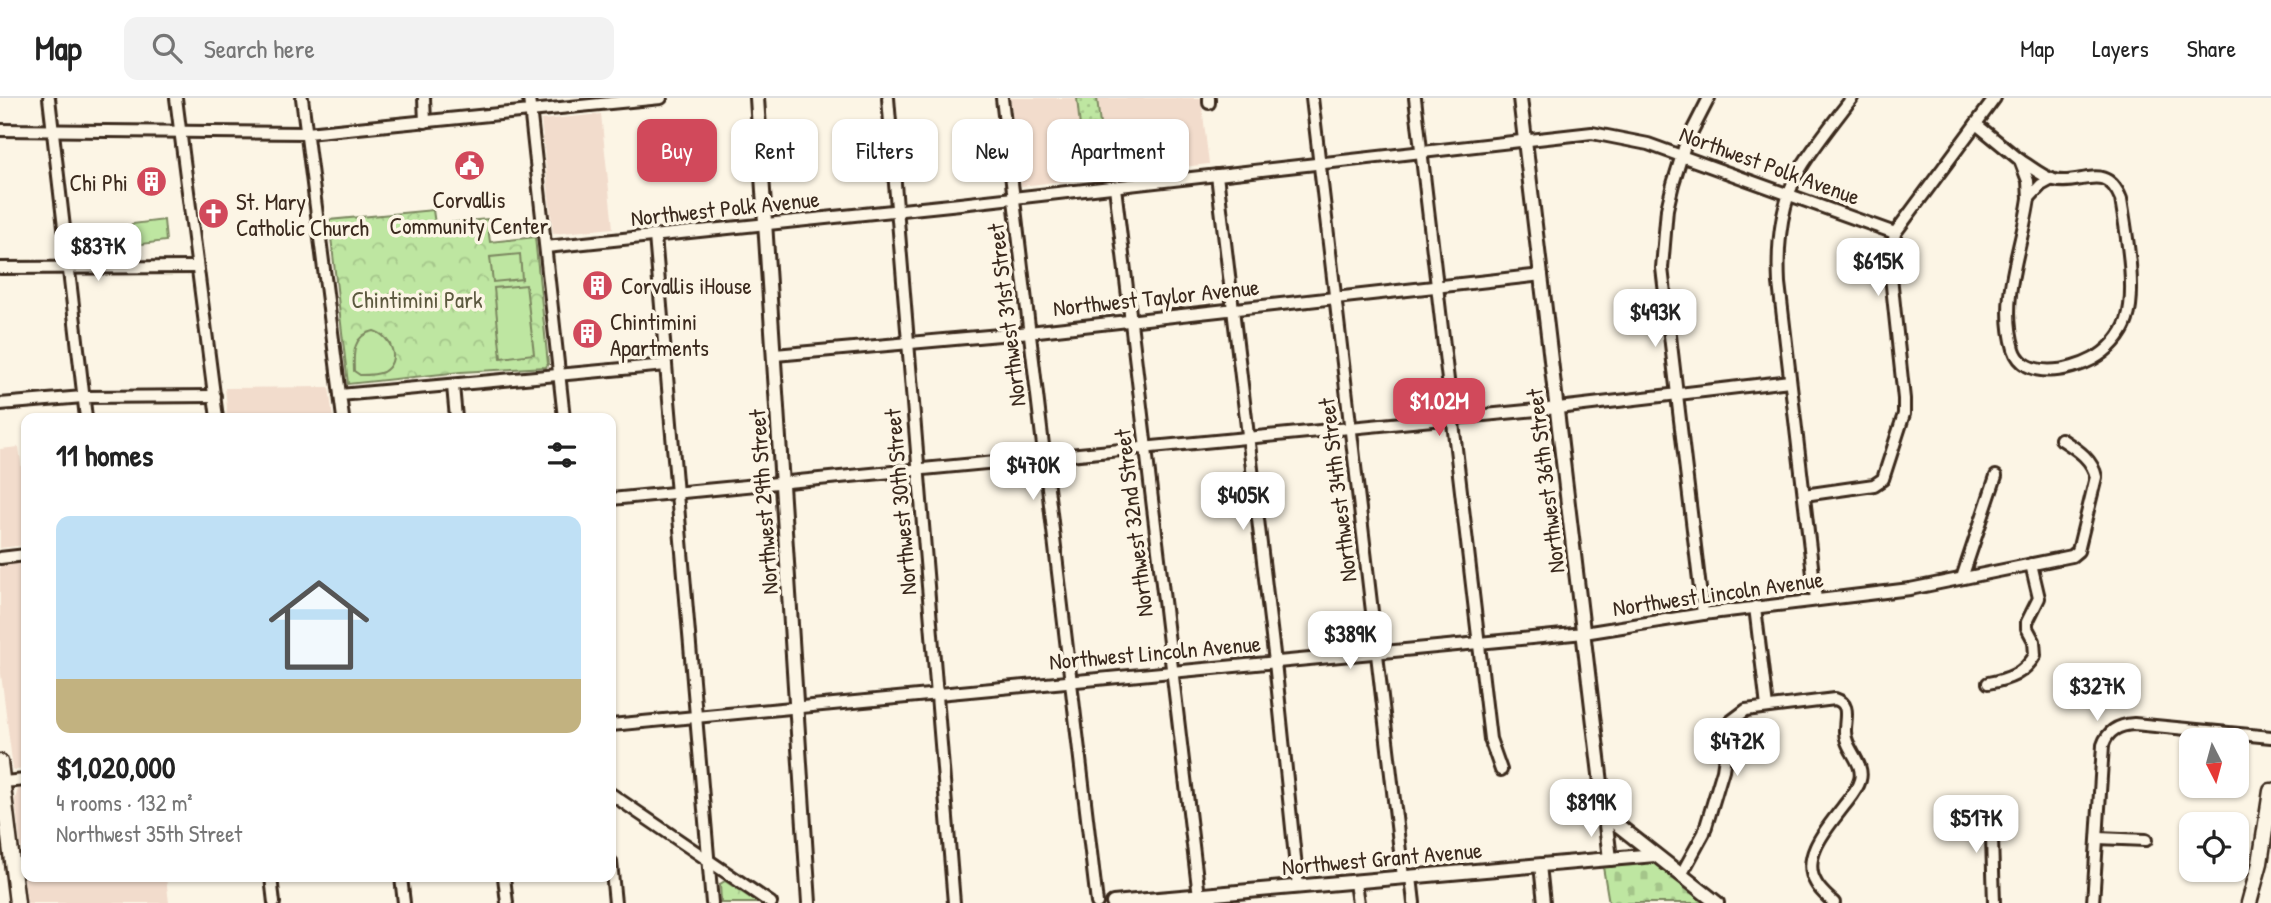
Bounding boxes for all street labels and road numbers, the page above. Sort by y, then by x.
street label: Northwest Polk Avenue [1676,118,1864,212]
street label: Northwest Polk Avenue [629,183,821,233]
street label: Northwest 31st Street [979,221,1033,408]
street label: Northwest Taylor Avenue [1051,271,1261,323]
street label: Northwest 36th Street [1518,386,1572,575]
street label: Northwest 34th Street [1310,395,1364,584]
street label: Northwest 29th Street [741,407,785,596]
street label: Northwest 30th Street [876,407,924,596]
street label: Northwest 32nd Street [1106,426,1160,619]
street label: Northwest Lincoln Avenue [1611,563,1825,623]
street label: Northwest Lincoln Avenue [1048,627,1262,677]
street label: Northwest Grant Avenue [1281,834,1483,882]

